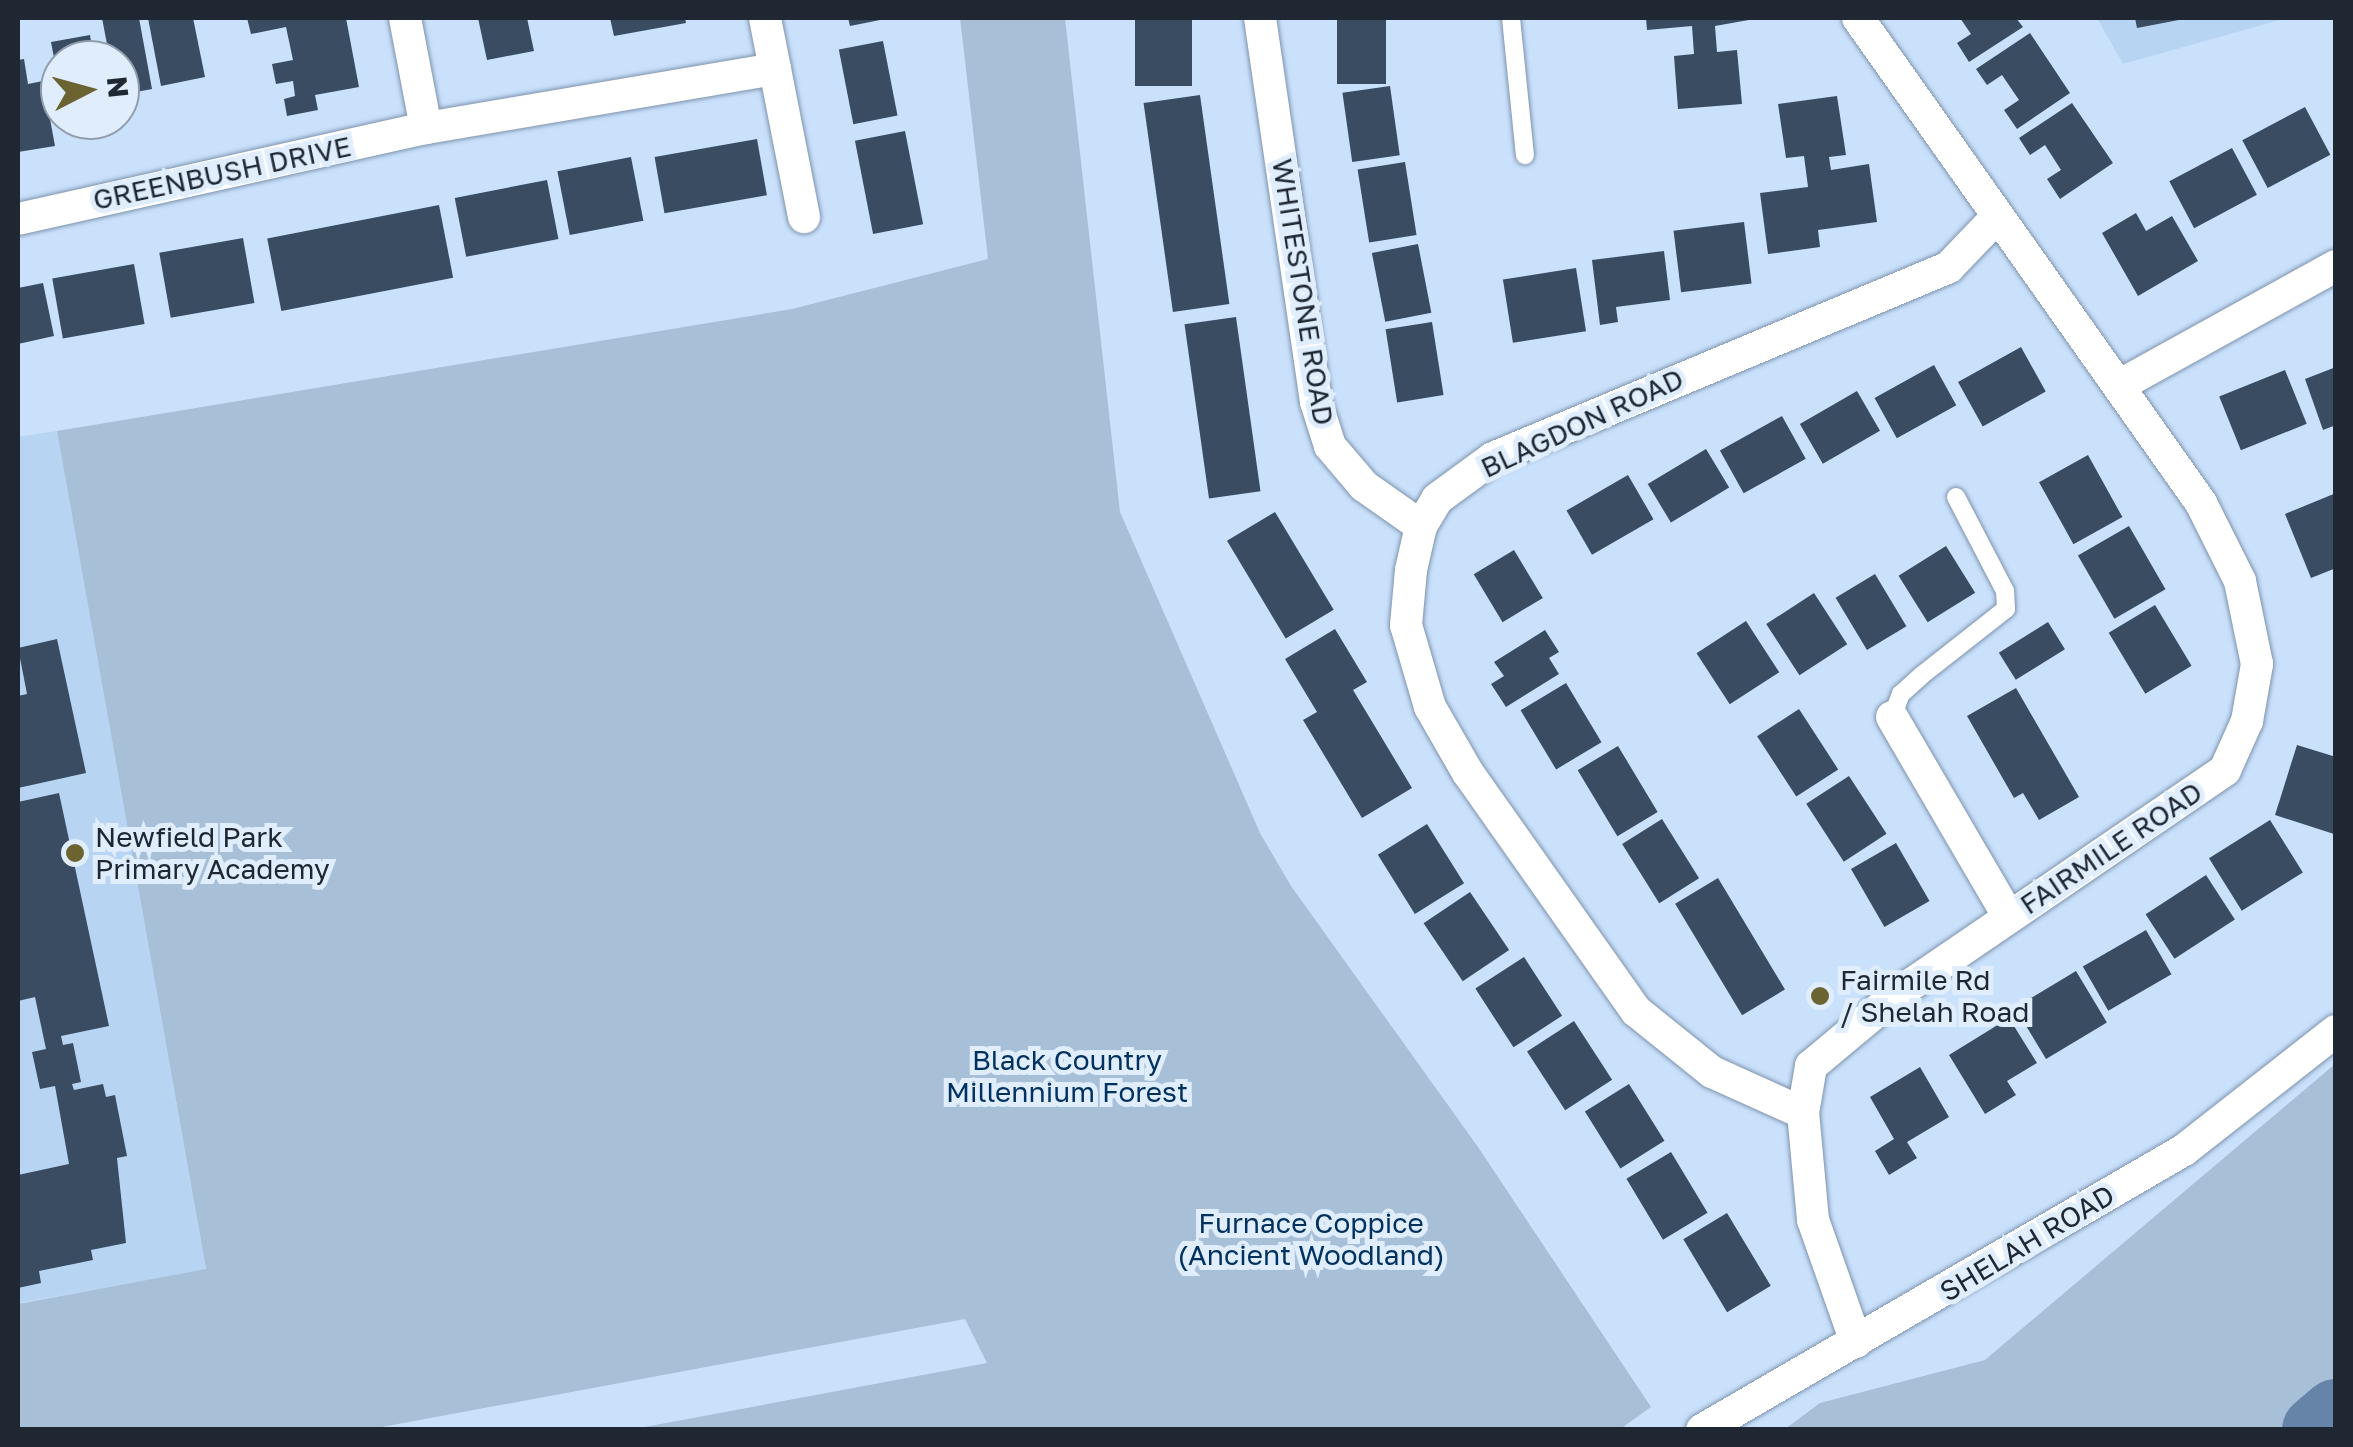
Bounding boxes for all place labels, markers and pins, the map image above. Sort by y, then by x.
place label: Newfield Park Primary Academy [95,820,330,886]
marker: Newfield Park Primary Academy [64,842,86,864]
place label: Fairmile Rd / Shelah Road [1840,963,2029,1029]
marker: Fairmile Rd / Shelah Road [1809,985,1831,1007]

